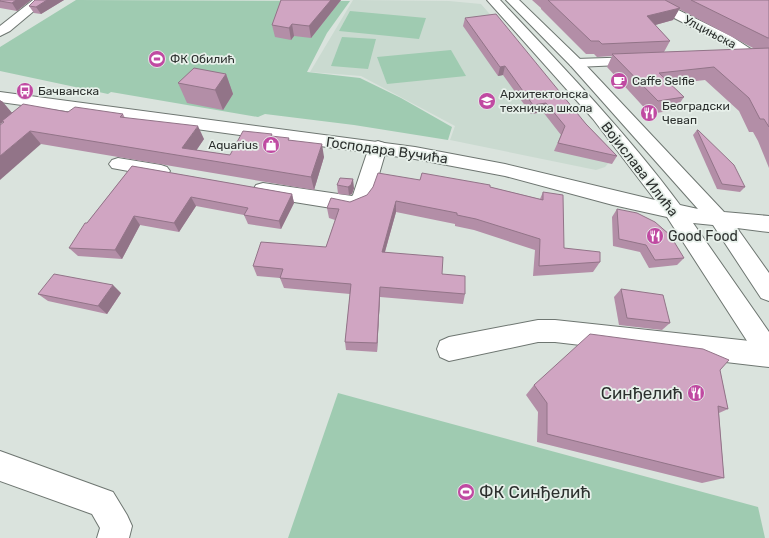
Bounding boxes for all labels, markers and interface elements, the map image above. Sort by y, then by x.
street label: Улцињска [682,12,738,52]
sports icon: ФК Обилић [147,49,167,69]
place label: ФК Обилић [170,52,235,66]
cafe icon: Caffe Selfie [609,71,629,91]
place label: Caffe Selfie [632,74,695,88]
bus stop icon: Бачванска [15,81,35,101]
place label: Бачванска [38,84,99,98]
place label: Архитектонска техничка школа [500,87,593,115]
school or university icon: Архитектонска техничка школа [477,91,497,111]
place label: Београдски Чевап [662,99,730,127]
restaurant icon: Београдски Чевап [639,103,659,123]
street label: Војислава Илића [597,119,682,220]
street label: Господара Вучића [325,134,449,167]
shop icon: Aquarius [261,135,281,155]
place label: Aquarius [208,138,258,152]
restaurant icon: Good Food [645,226,665,246]
place label: Good Food [668,228,738,245]
place label: Синђелић [601,383,683,403]
restaurant icon: Синђелић [686,383,706,403]
sports icon: ФК Синђелић [456,482,476,502]
place label: ФК Синђелић [479,482,591,502]

